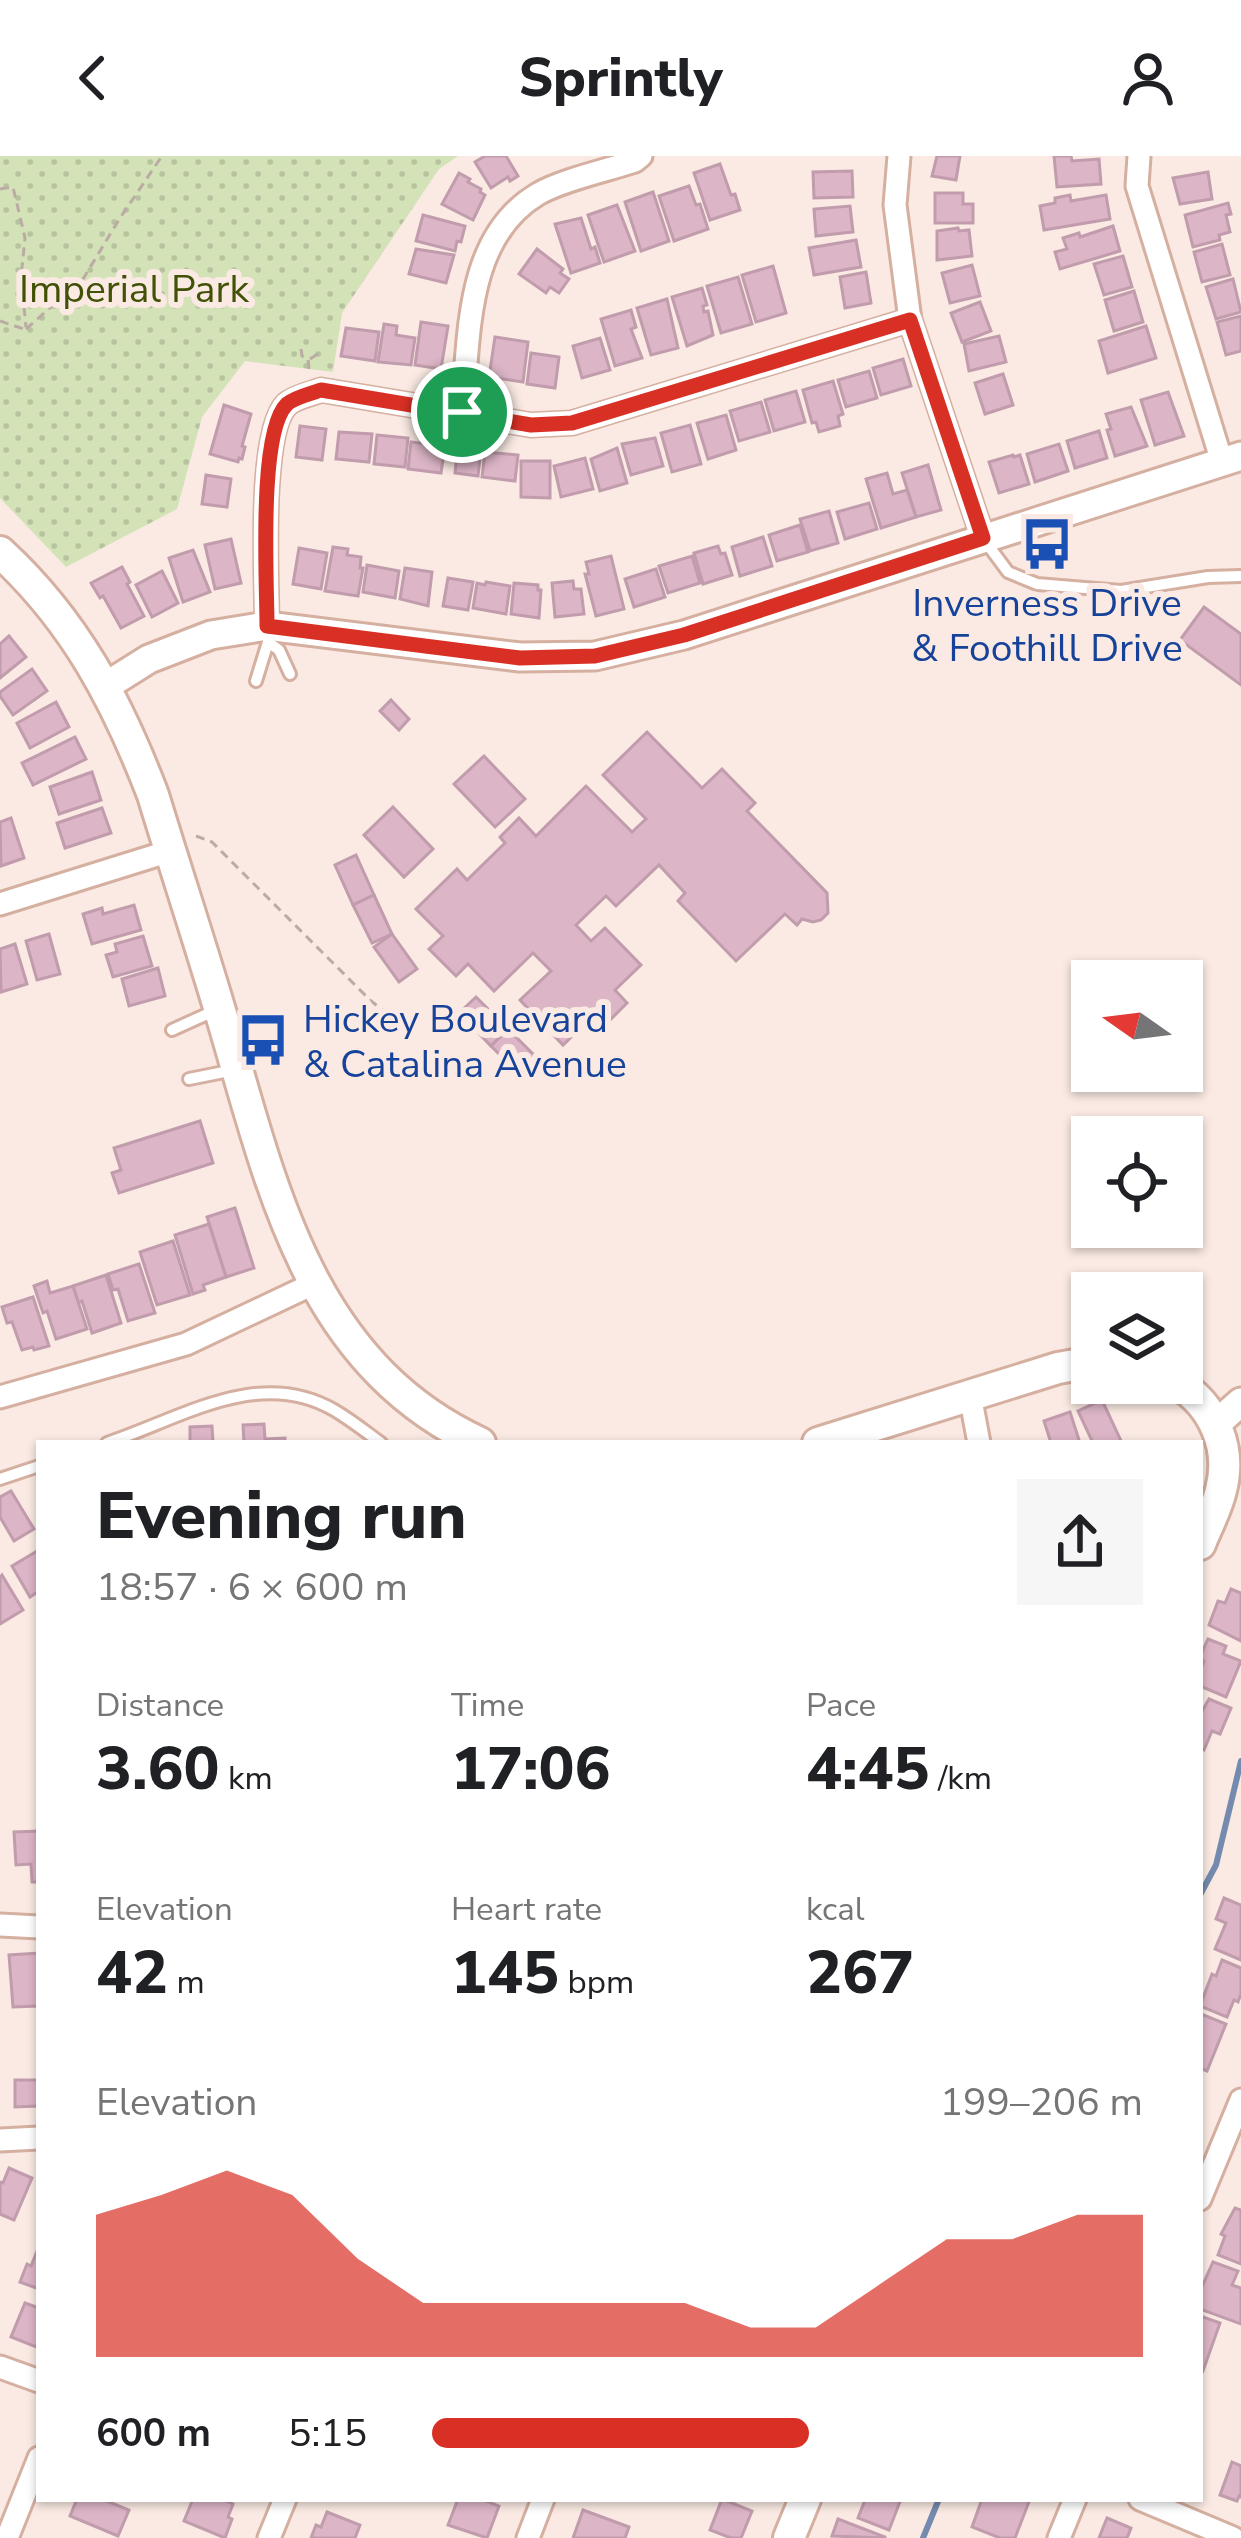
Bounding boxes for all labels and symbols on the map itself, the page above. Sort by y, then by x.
park label: Imperial Park [19,263,249,316]
pin [411,361,513,463]
bus stop icon: Inverness Drive & Foothill Drive [1018,515,1076,573]
place label: Inverness Drive & Foothill Drive [911,577,1183,675]
north arrow [1071,960,1203,1092]
place label: Hickey Boulevard & Catalina Avenue [303,993,627,1091]
bus stop icon: Hickey Boulevard & Catalina Avenue [234,1011,292,1069]

